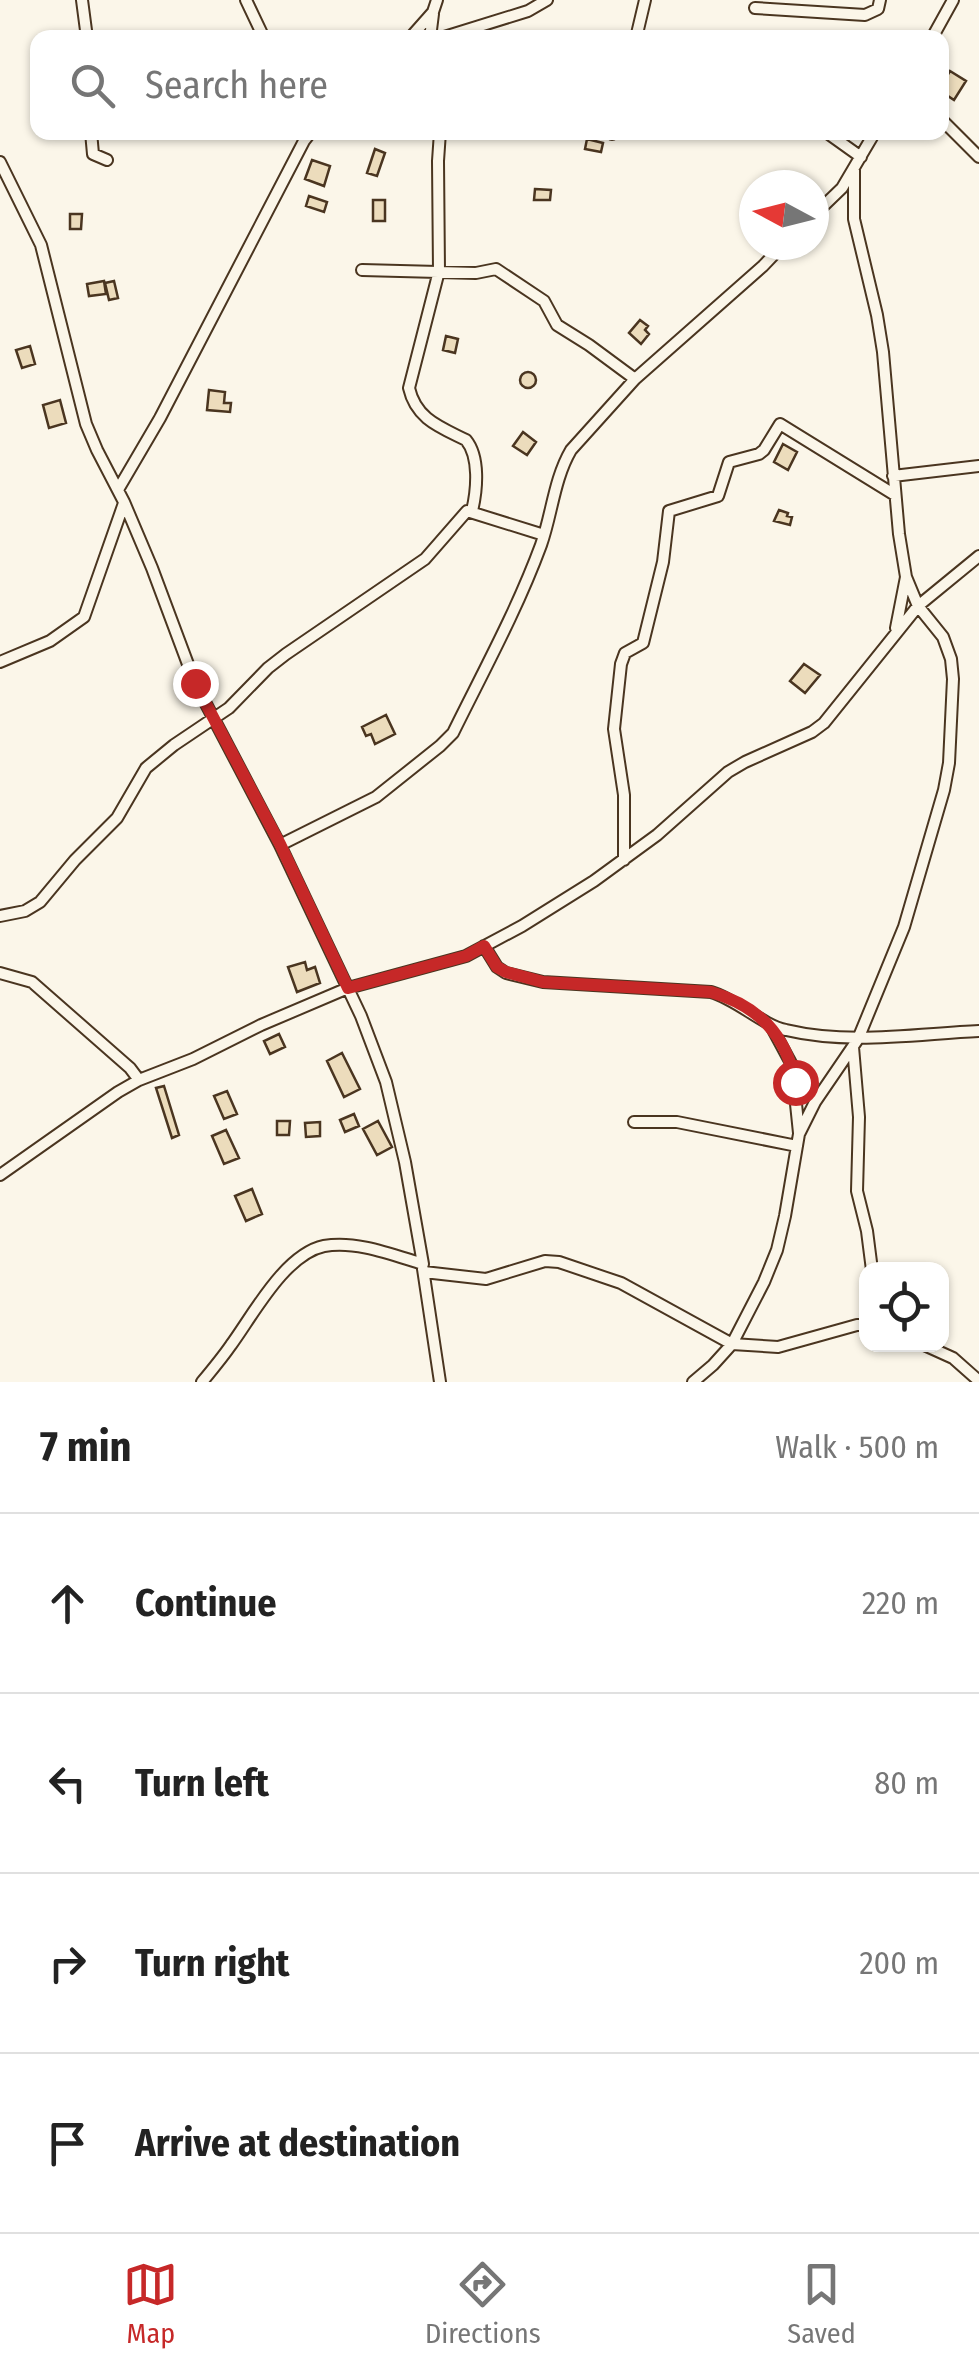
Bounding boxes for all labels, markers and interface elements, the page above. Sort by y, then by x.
search box [30,30,949,140]
icon: search [65,58,120,113]
text: Search here [145,62,328,108]
north arrow [739,170,829,260]
route end [173,661,219,707]
route start [773,1060,819,1106]
map controls [859,1262,949,1352]
button: locate [859,1262,949,1352]
text: 7 min [40,1422,132,1472]
text: Walk · 500 m [775,1428,939,1466]
icon: ahead [40,1576,95,1631]
text: Continue [135,1580,276,1626]
text: 220 m [862,1584,939,1622]
icon: left [40,1756,95,1811]
text: Turn left [135,1760,269,1806]
text: 80 m [874,1764,939,1802]
icon: right [40,1936,95,1991]
text: Turn right [135,1940,289,1986]
text: 200 m [859,1944,939,1982]
icon: arrive [40,2116,95,2171]
text: Arrive at destination [135,2120,460,2166]
tab: Map [123,2257,178,2350]
tab: Directions [425,2257,541,2350]
tab: Saved [787,2257,856,2350]

